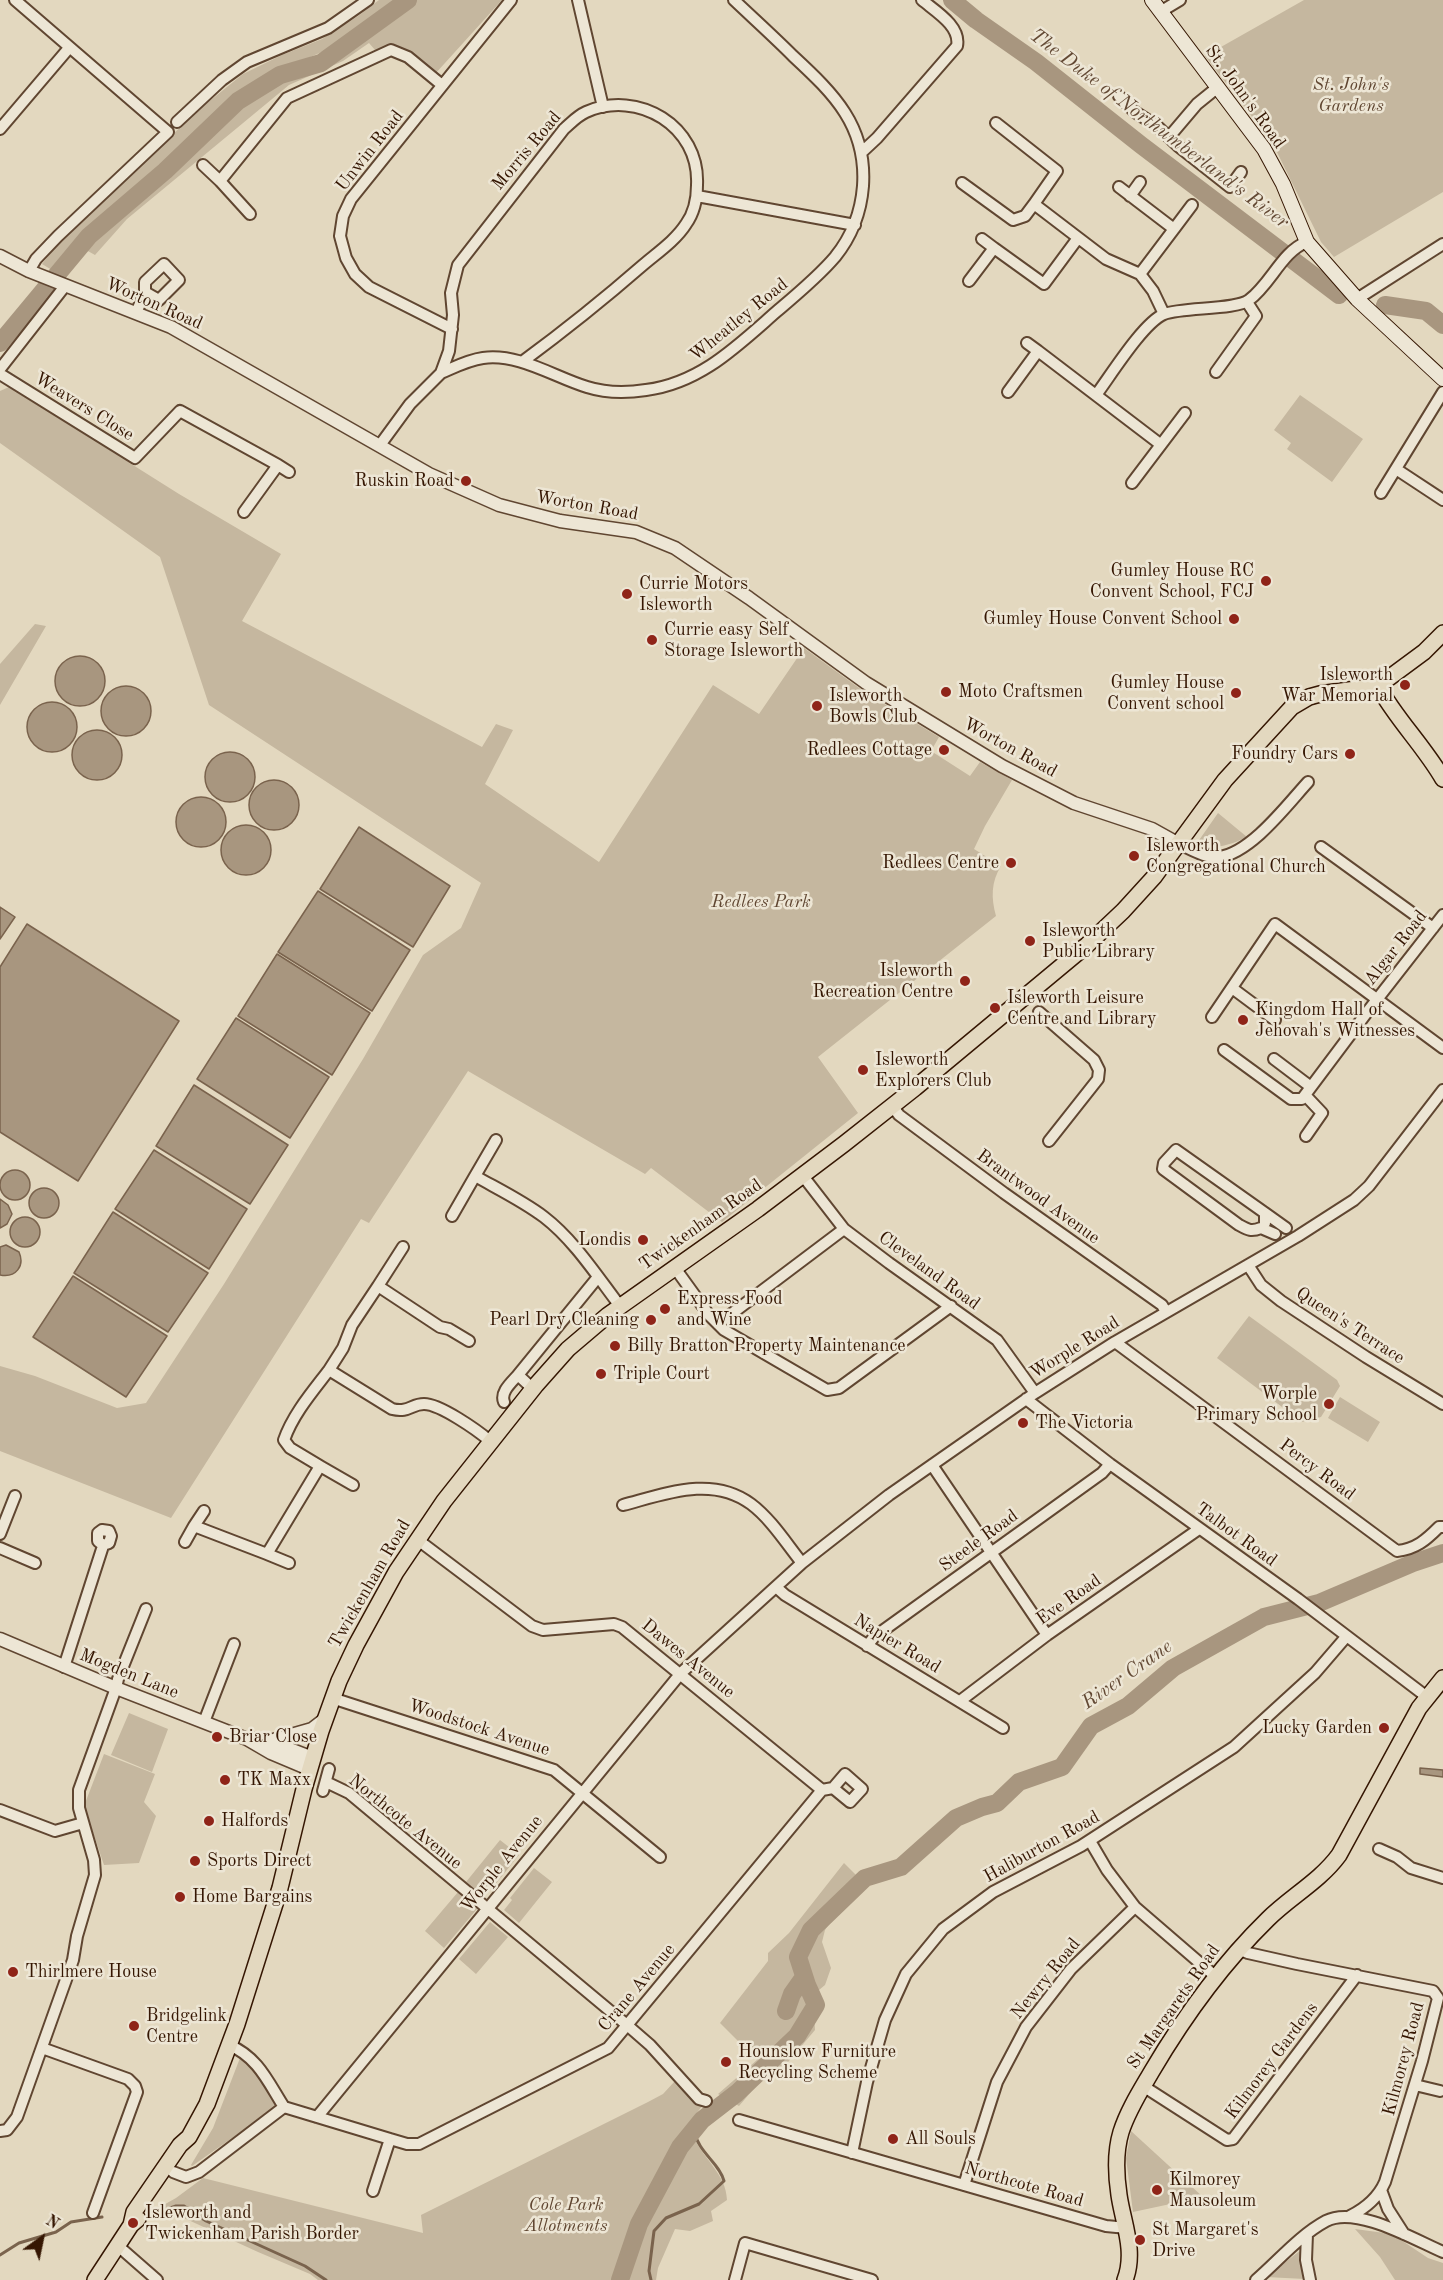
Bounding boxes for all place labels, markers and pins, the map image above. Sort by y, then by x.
place label: Ruskin Road [355,470,454,492]
marker: Ruskin Road [459,474,473,488]
place label: Gumley House RC Convent School, FCJ [1090,560,1254,602]
place label: Currie Motors Isleworth [639,573,748,616]
marker: Gumley House RC Convent School, FCJ [1259,574,1273,588]
marker: Currie Motors Isleworth [620,587,634,601]
place label: Gumley House Convent School [983,608,1222,630]
marker: Gumley House Convent School [1227,612,1241,626]
place label: Currie easy Self Storage Isleworth [664,619,803,662]
marker: Currie easy Self Storage Isleworth [645,633,659,647]
place label: Isleworth War Memorial [1281,664,1393,706]
place label: Gumley House Convent school [1107,672,1224,714]
marker: Isleworth War Memorial [1398,678,1412,692]
place label: Moto Craftsmen [958,681,1083,703]
place label: Isleworth Bowls Club [829,685,917,728]
marker: Moto Craftsmen [939,685,953,699]
marker: Gumley House Convent school [1229,686,1243,700]
marker: Isleworth Bowls Club [810,699,824,713]
place label: Redlees Cottage [807,739,932,761]
marker: Redlees Cottage [937,743,951,757]
place label: Foundry Cars [1231,743,1338,765]
marker: Foundry Cars [1343,747,1357,761]
place label: Isleworth Congregational Church [1146,835,1326,878]
marker: Isleworth Congregational Church [1127,849,1141,863]
place label: Redlees Centre [882,852,999,874]
marker: Redlees Centre [1004,856,1018,870]
place label: Isleworth Public Library [1042,920,1155,962]
marker: Isleworth Public Library [1023,934,1037,948]
place label: Isleworth Recreation Centre [813,960,953,1002]
marker: Isleworth Recreation Centre [958,974,972,988]
place label: Isleworth Leisure Centre and Library [1007,987,1156,1030]
place label: Kingdom Hall of Jehovah's Witnesses [1255,999,1415,1042]
marker: Isleworth Leisure Centre and Library [988,1001,1002,1015]
marker: Kingdom Hall of Jehovah's Witnesses [1236,1013,1250,1027]
place label: Isleworth Explorers Club [875,1049,992,1092]
marker: Isleworth Explorers Club [856,1063,870,1077]
place label: Londis [578,1229,631,1251]
marker: Londis [636,1233,650,1247]
place label: Express Food and Wine [677,1288,783,1330]
marker: Express Food and Wine [658,1302,672,1316]
place label: Pearl Dry Cleaning [489,1309,639,1331]
marker: Pearl Dry Cleaning [644,1313,658,1327]
place label: Billy Bratton Property Maintenance [627,1335,906,1357]
marker: Billy Bratton Property Maintenance [608,1339,622,1353]
place label: Triple Court [613,1363,710,1385]
marker: Triple Court [594,1367,608,1381]
place label: Worple Primary School [1196,1383,1317,1426]
marker: Worple Primary School [1322,1397,1336,1411]
place label: The Victoria [1035,1412,1133,1434]
marker: The Victoria [1016,1416,1030,1430]
place label: Lucky Garden [1262,1717,1372,1739]
marker: Lucky Garden [1377,1721,1391,1735]
place label: Briar Close [229,1726,317,1748]
marker: Briar Close [210,1730,224,1744]
place label: TK Maxx [237,1769,311,1791]
marker: TK Maxx [218,1773,232,1787]
place label: Halfords [221,1810,288,1832]
marker: Halfords [202,1814,216,1828]
place label: Sports Direct [207,1850,312,1872]
marker: Sports Direct [188,1854,202,1868]
place label: Home Bargains [192,1886,312,1908]
marker: Home Bargains [173,1890,187,1904]
place label: Thirlmere House [25,1961,157,1983]
marker: Thirlmere House [6,1965,20,1979]
place label: Bridgelink Centre [146,2005,227,2048]
marker: Bridgelink Centre [127,2019,141,2033]
place label: Hounslow Furniture Recycling Scheme [738,2041,896,2084]
marker: Hounslow Furniture Recycling Scheme [719,2055,733,2069]
place label: All Souls [905,2128,976,2150]
marker: All Souls [886,2132,900,2146]
place label: Kilmorey Mausoleum [1169,2169,1256,2212]
marker: Kilmorey Mausoleum [1150,2183,1164,2197]
place label: Isleworth and Twickenham Parish Border [145,2202,359,2244]
marker: Isleworth and Twickenham Parish Border [126,2216,140,2230]
place label: St Margaret's Drive [1152,2219,1259,2262]
marker: St Margaret's Drive [1133,2233,1147,2247]

